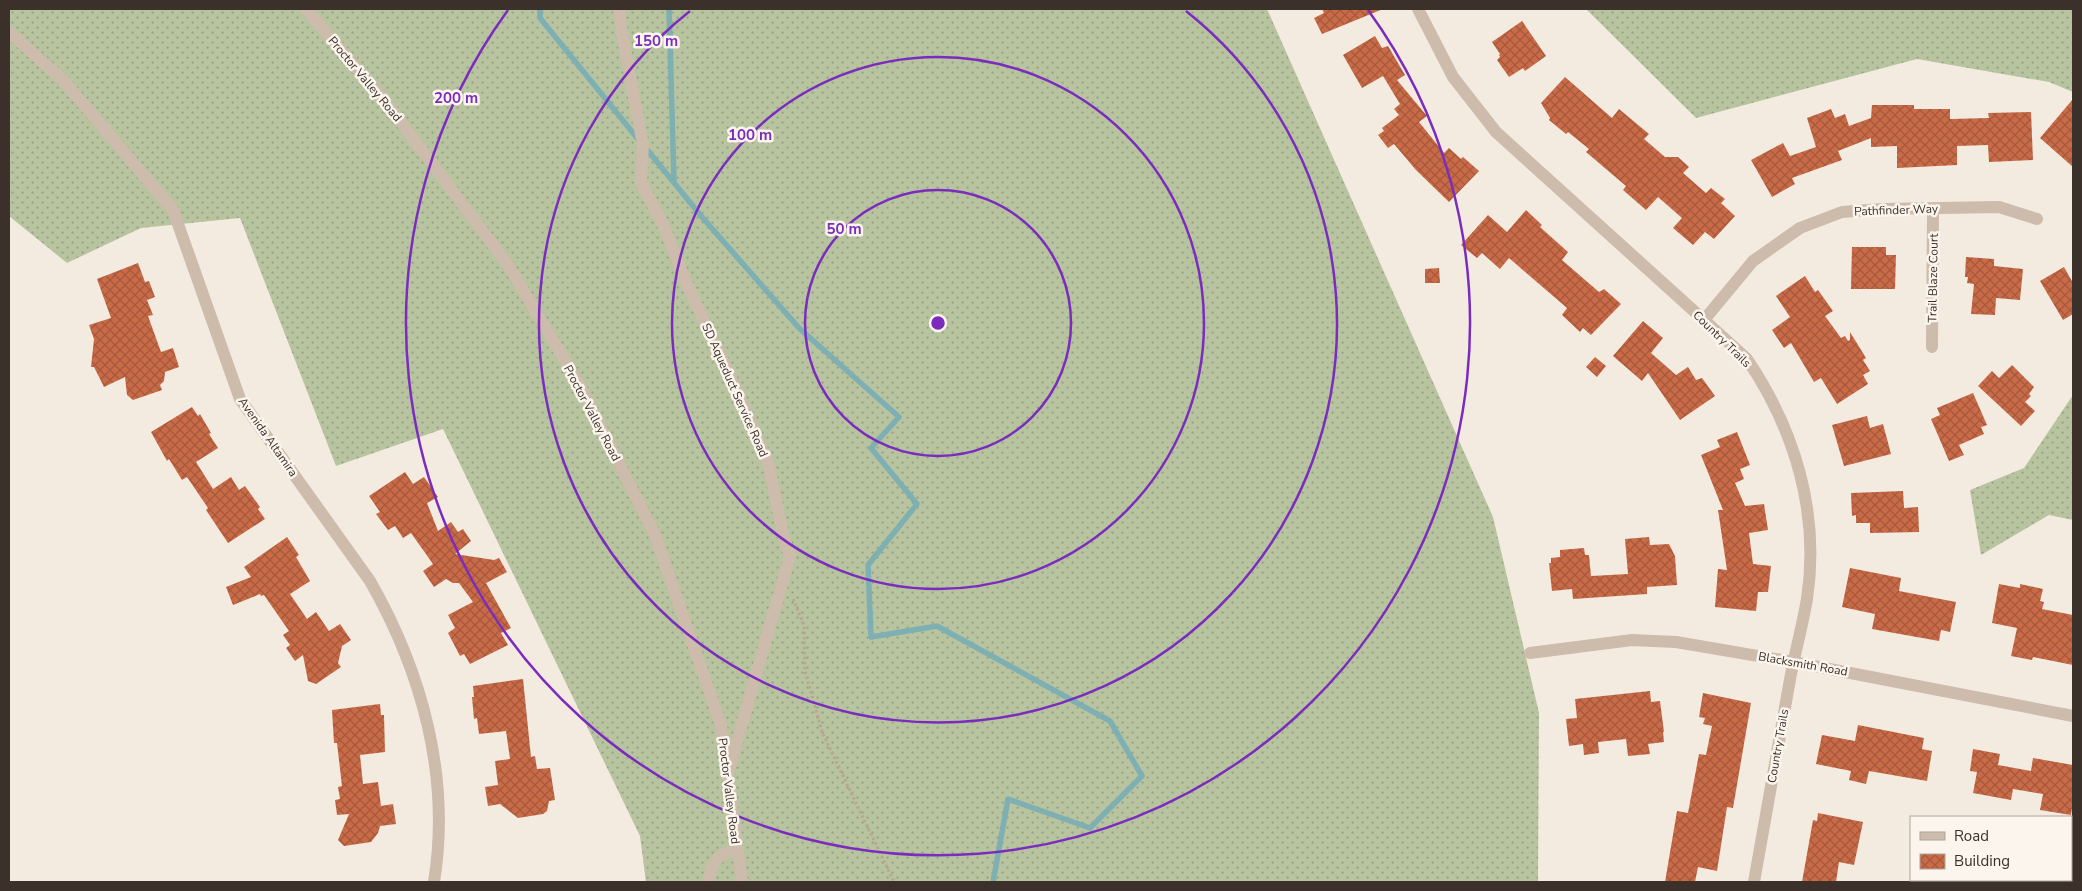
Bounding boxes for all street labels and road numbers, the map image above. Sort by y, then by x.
street label: Proctor Valley Road [325,33,405,125]
street label: Pathfinder Way [1854,201,1939,219]
street label: Trail Blaze Court [1924,233,1942,323]
street label: Country Trails [1689,307,1755,371]
street label: SD Aqueduct Service Road [698,321,772,459]
street label: Proctor Valley Road [560,362,624,464]
street label: Avenida Altamira [235,394,301,480]
street label: Blacksmith Road [1757,648,1849,680]
street label: Country Trails [1764,707,1792,784]
street label: Proctor Valley Road [715,737,743,845]

